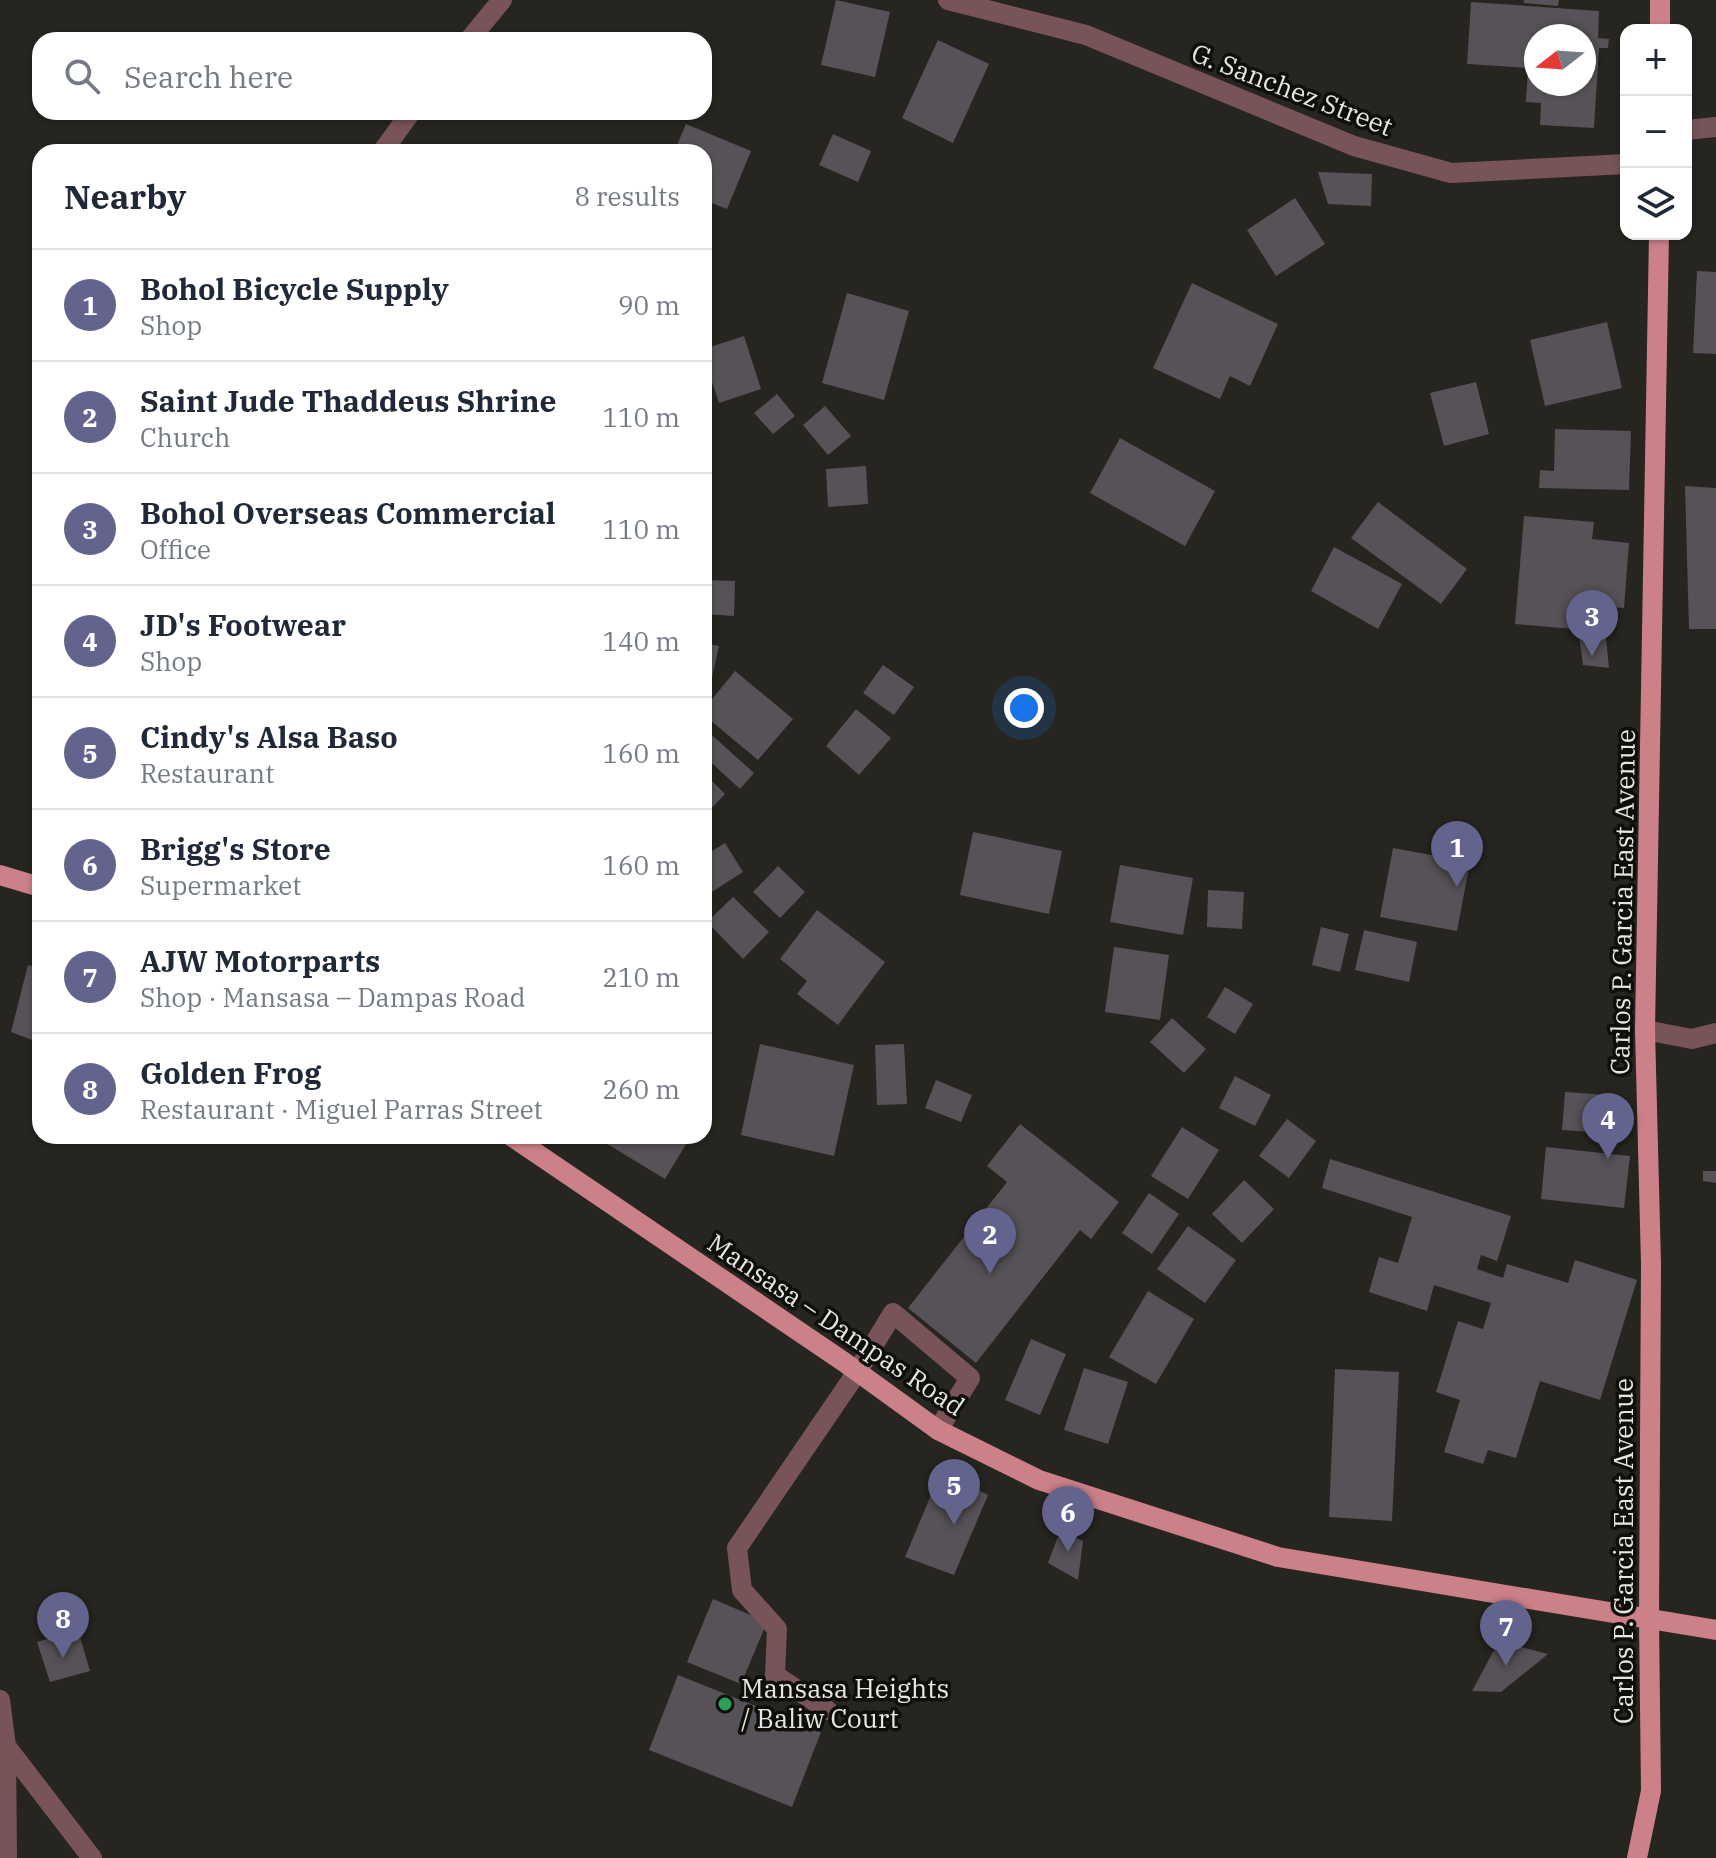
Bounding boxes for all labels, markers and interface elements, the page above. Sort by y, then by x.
north arrow [1524,24,1596,96]
map controls [1620,24,1692,240]
button: + [1620,24,1692,96]
search box [32,32,712,120]
street label: G. Sanchez Street [1187,35,1398,143]
icon: search [60,54,104,98]
text: Search here [124,57,293,96]
button: − [1620,96,1692,168]
button: layers [1620,168,1692,240]
text: Nearby [64,174,186,218]
text: 8 results [574,179,680,213]
text: Bohol Bicycle Supply [140,269,449,308]
text: 1 [82,288,98,322]
text: 90 m [618,288,680,322]
text: Shop [140,308,202,342]
text: Saint Jude Thaddeus Shrine [140,381,557,420]
text: 2 [82,400,98,434]
text: 110 m [602,400,680,434]
text: Church [140,420,230,454]
text: Bohol Overseas Commercial [140,493,556,532]
text: 3 [82,512,98,546]
text: 110 m [602,512,680,546]
text: Office [140,532,211,566]
pin: 3 [1566,590,1618,656]
text: JD's Footwear [140,605,346,644]
text: 4 [82,624,98,658]
text: 140 m [602,624,680,658]
text: Shop [140,644,202,678]
your location [1004,688,1044,728]
text: Cindy's Alsa Baso [140,717,398,756]
street label: Carlos P. Garcia East Avenue [1602,729,1642,1075]
text: 5 [82,736,98,770]
text: 160 m [602,736,680,770]
text: Restaurant [140,756,274,790]
pin: 1 [1431,821,1483,887]
text: Brigg's Store [140,829,331,868]
text: 6 [82,848,98,882]
text: 160 m [602,848,680,882]
text: Supermarket [140,868,301,902]
text: AJW Motorparts [140,941,380,980]
text: 7 [82,960,98,994]
text: 210 m [602,960,680,994]
text: Shop · Mansasa – Dampas Road [140,980,526,1014]
text: Golden Frog [140,1053,321,1092]
text: 8 [82,1072,98,1106]
text: 260 m [602,1072,680,1106]
text: Restaurant · Miguel Parras Street [140,1092,543,1126]
pin: 4 [1582,1093,1634,1159]
pin: 2 [964,1208,1016,1274]
street label: Mansasa – Dampas Road [701,1225,972,1423]
street label: Carlos P. Garcia East Avenue [1606,1378,1640,1724]
pin: 5 [928,1459,980,1525]
pin: 6 [1042,1486,1094,1552]
pin: 8 [37,1592,89,1658]
pin: 7 [1480,1600,1532,1666]
place label: Mansasa Heights / Baliw Court [741,1671,949,1735]
marker: Mansasa Heights / Baliw Court [716,1695,734,1713]

